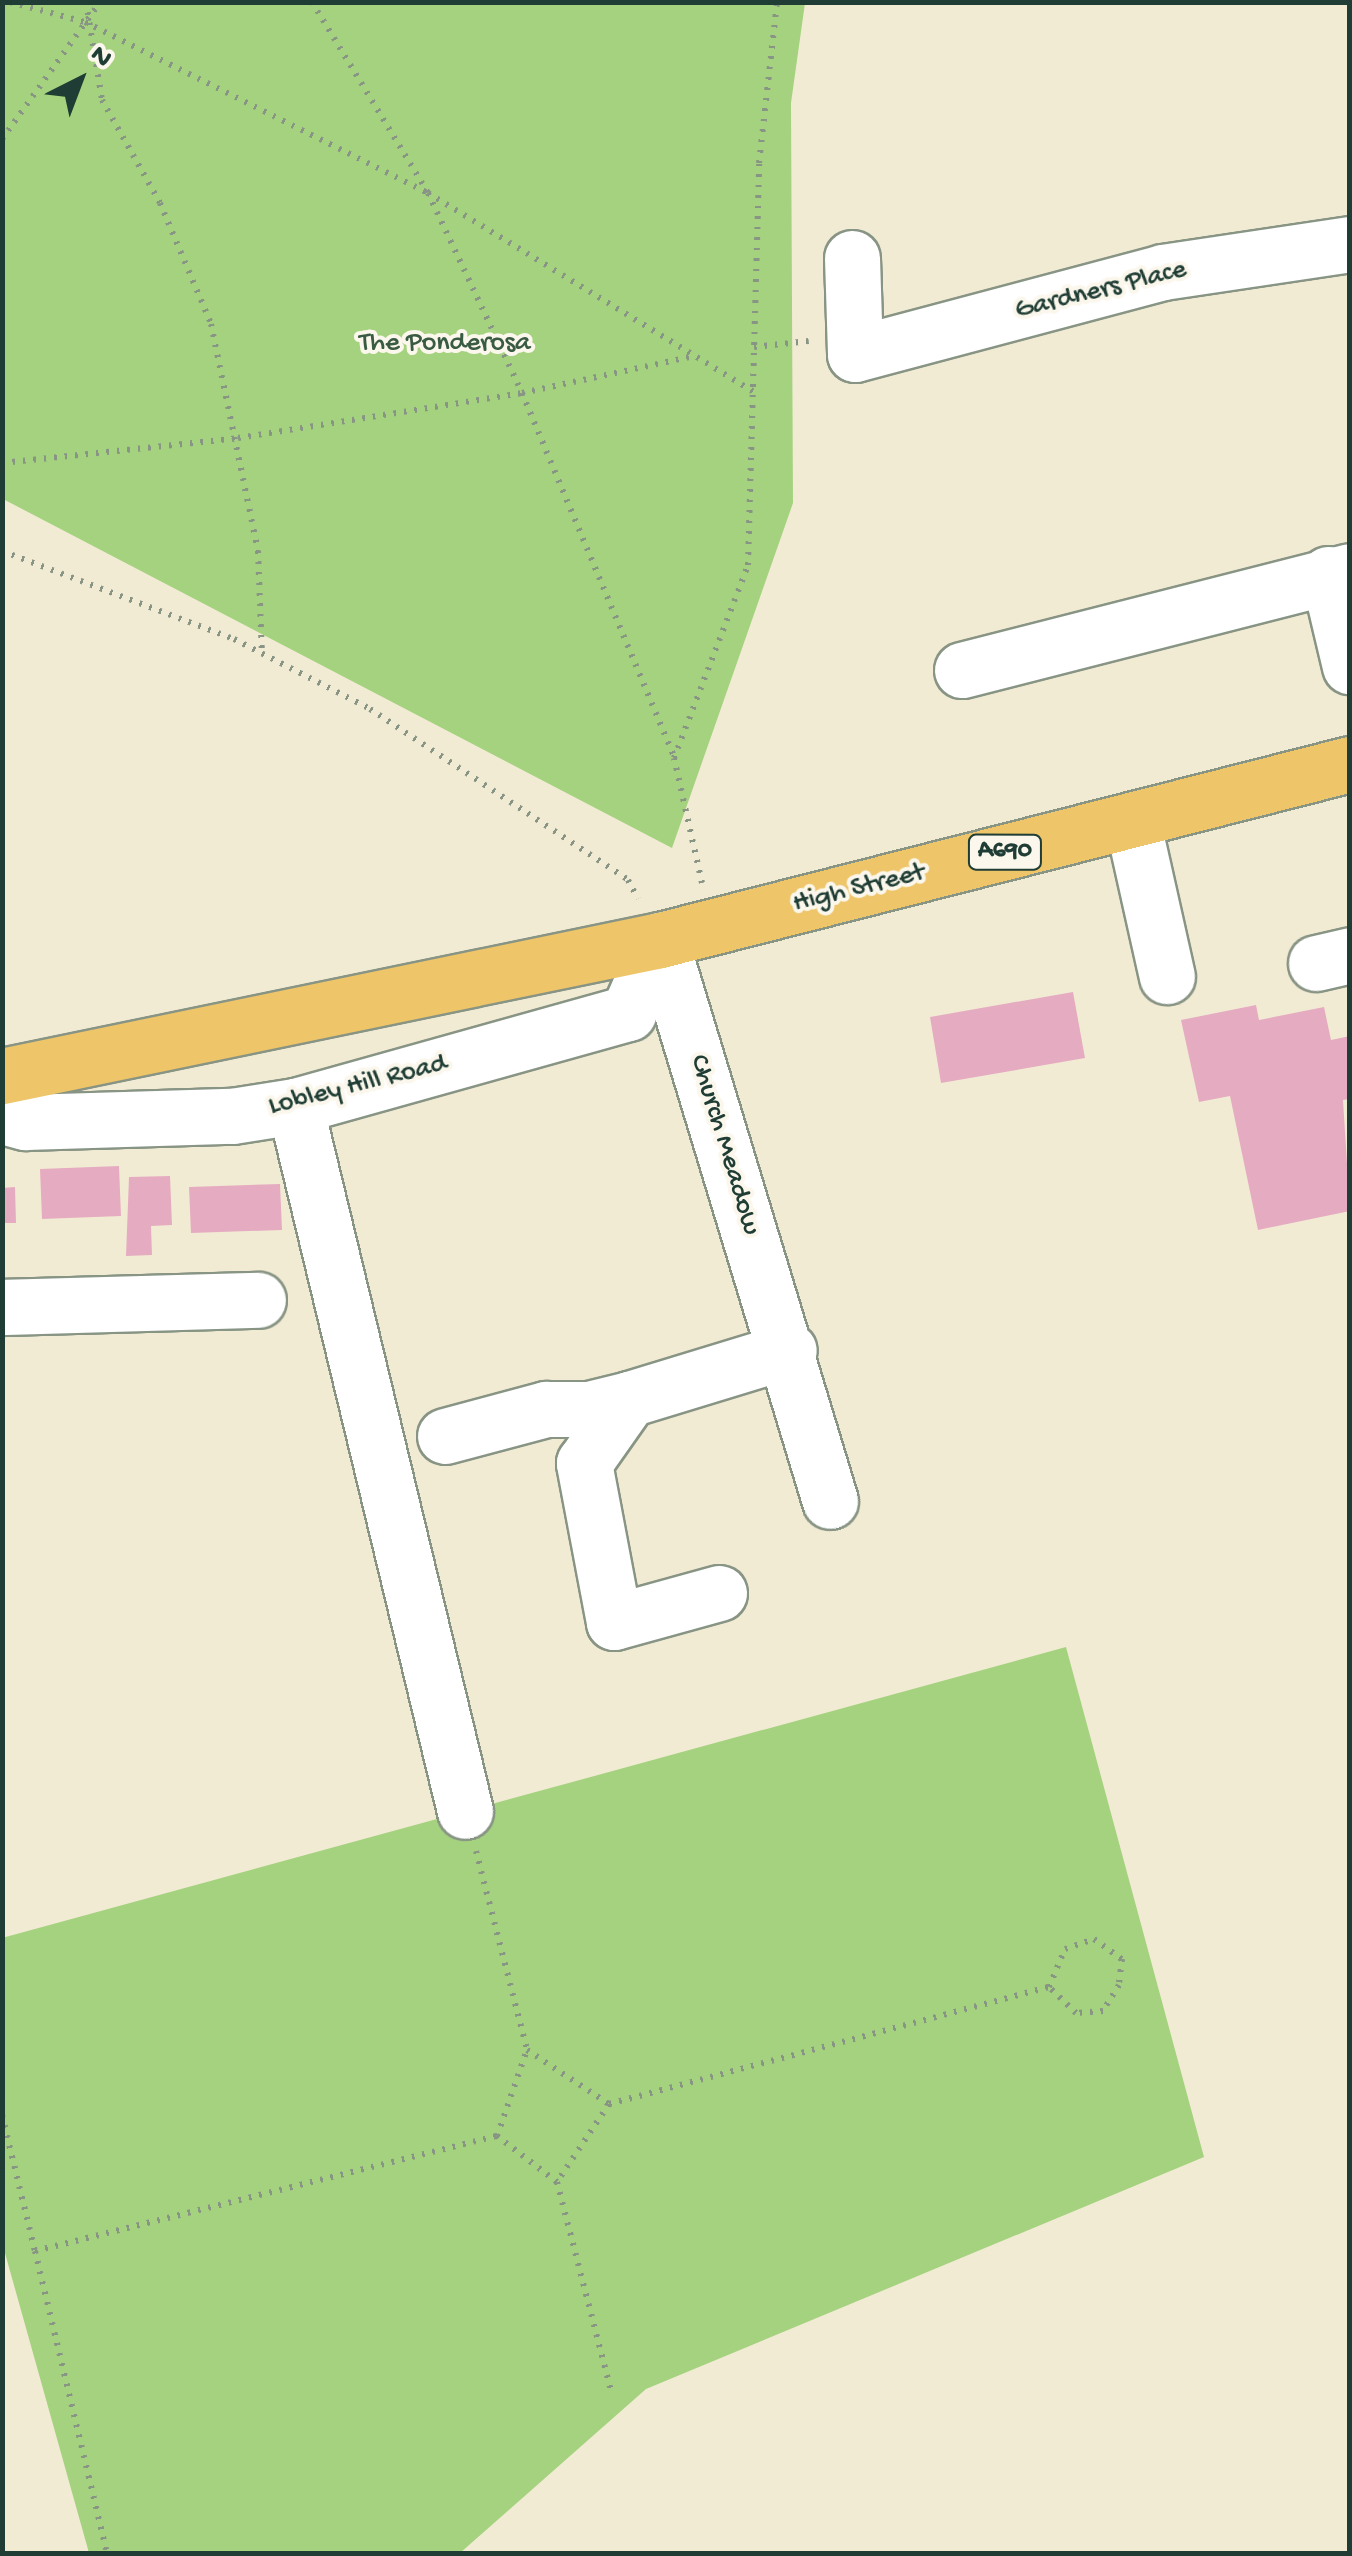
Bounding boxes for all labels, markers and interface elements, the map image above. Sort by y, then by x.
north arrow [30,30,130,130]
text: N [83,39,118,76]
street label: Gardners Place [1012,253,1190,329]
park label: The Ponderosa [359,327,531,361]
road number: A690 [968,832,1042,872]
street label: High Street [790,856,928,922]
street label: Lobley Hill Road [265,1048,451,1124]
street label: Church Meadow [681,1051,767,1239]

